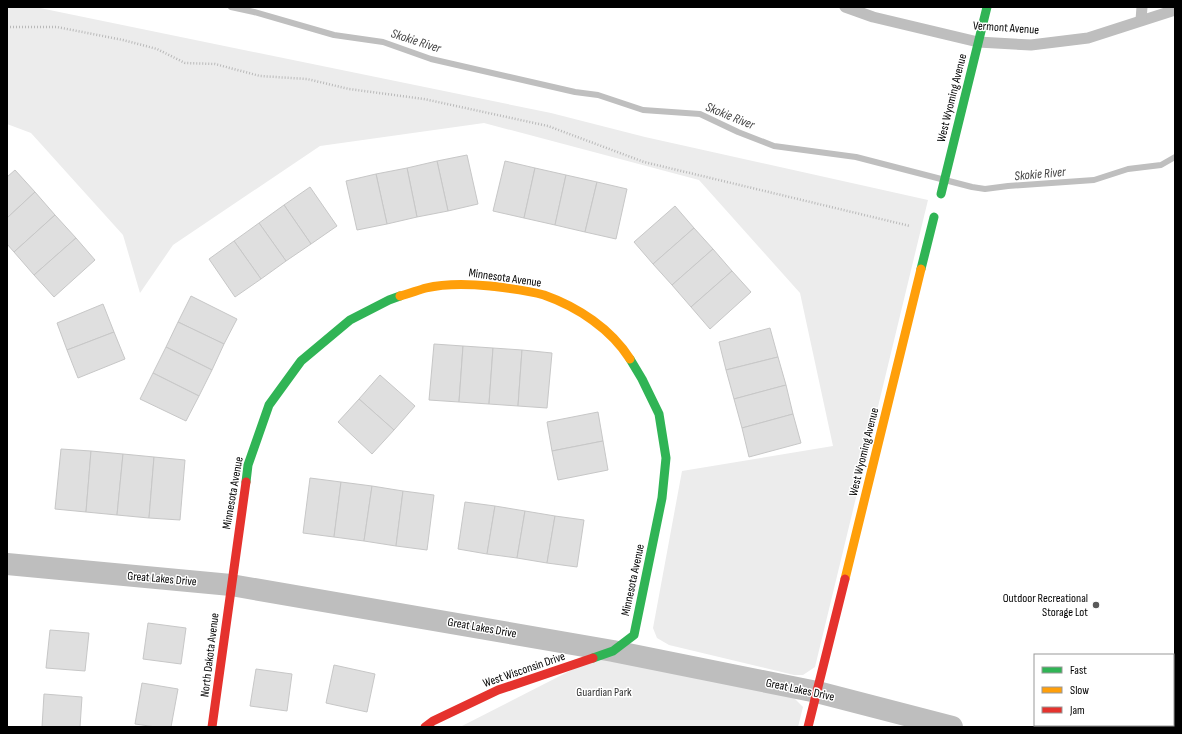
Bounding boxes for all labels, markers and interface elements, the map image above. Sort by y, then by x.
street label: Vermont Avenue [973,18,1040,38]
water label: Skokie River [389,25,444,57]
street label: West Wyoming Avenue [934,52,970,144]
water label: Skokie River [703,99,758,134]
water label: Skokie River [1014,164,1068,184]
street label: Minnesota Avenue [468,265,542,291]
street label: West Wyoming Avenue [846,406,882,498]
street label: Minnesota Avenue [219,455,247,530]
street label: Minnesota Avenue [618,542,648,617]
street label: Great Lakes Drive [127,568,198,590]
place label: Outdoor Recreational Storage Lot [1003,591,1088,620]
marker: Outdoor Recreational Storage Lot [1091,600,1101,610]
street label: North Dakota Avenue [197,612,223,698]
street label: Great Lakes Drive [446,615,518,641]
street label: West Wisconsin Drive [481,649,567,691]
legend [1034,654,1174,726]
text: Fast [1070,663,1087,678]
street label: Great Lakes Drive [764,675,836,705]
text: Slow [1070,683,1089,698]
park label: Guardian Park [576,685,632,700]
text: Jam [1069,703,1085,718]

